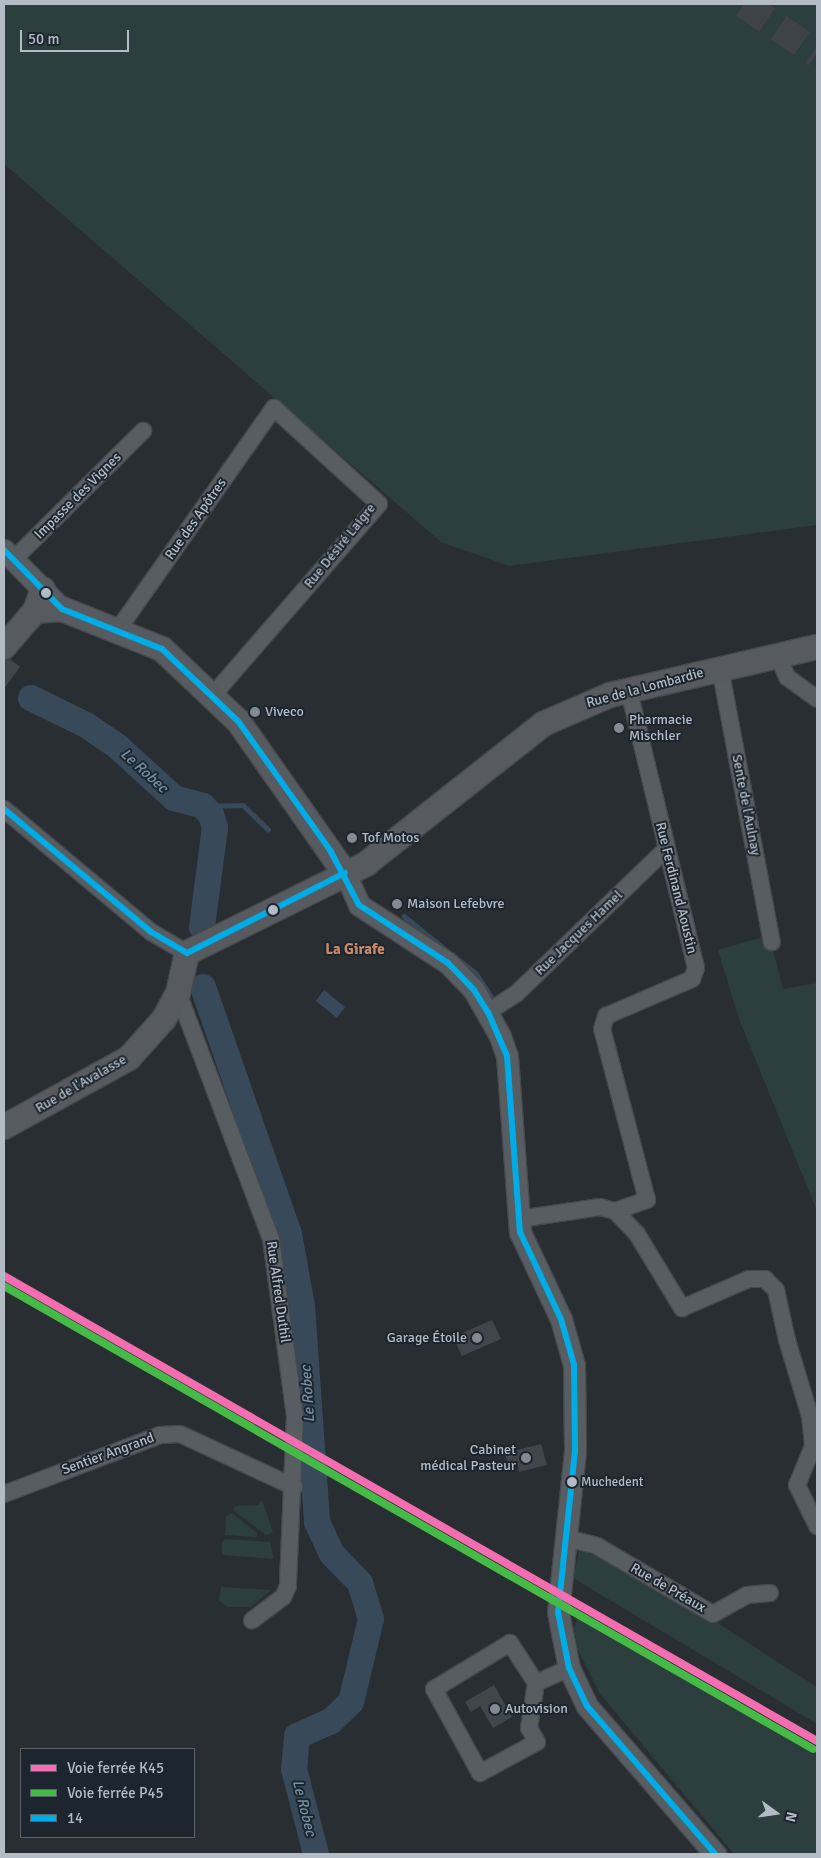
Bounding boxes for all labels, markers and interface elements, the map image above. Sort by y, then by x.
scale bar [22,20,131,52]
text: 50 m [28,30,59,48]
street label: Impasse des Vignes [31,449,125,543]
street label: Rue des Apôtres [162,475,230,563]
street label: Rue Désiré Laigre [301,500,379,592]
unlabelled marker [41,588,51,598]
street label: Rue de la Lombardie [585,664,705,712]
place label: Viveco [265,704,304,720]
marker: Viveco [249,706,261,718]
place label: Pharmacie Mischler [629,712,693,744]
marker: Pharmacie Mischler [613,722,625,734]
water label: Le Robec [117,745,171,797]
street label: Sente de l'Aulnay [728,753,764,857]
street label: Rue Ferdinand Aoustin [652,821,700,955]
place label: Tof Motos [362,830,419,846]
marker: Tof Motos [346,832,358,844]
street label: Rue Jacques Hamel [532,887,626,979]
place label: Maison Lefebvre [407,896,505,912]
marker: Maison Lefebvre [391,898,403,910]
unlabelled marker [268,905,278,915]
district label: La Girafe [325,941,385,959]
street label: Rue de l'Avalasse [33,1051,129,1117]
street label: Rue Alfred Duthil [263,1240,293,1344]
place label: Garage Étoile [387,1330,467,1346]
marker: Garage Étoile [471,1332,483,1344]
water label: Le Robec [297,1365,319,1423]
street label: Sentier Angrand [59,1429,157,1479]
place label: Cabinet médical Pasteur [420,1442,516,1474]
marker: Cabinet médical Pasteur [520,1452,532,1464]
place label: Muchedent [581,1474,643,1490]
marker: Muchedent [567,1477,577,1487]
street label: Rue de Préaux [627,1560,709,1616]
place label: Autovision [505,1701,568,1717]
marker: Autovision [489,1703,501,1715]
legend [20,1748,195,1838]
text: Voie ferrée K45 [67,1759,164,1777]
water label: Le Robec [288,1778,320,1838]
text: Voie ferrée P45 [67,1784,164,1802]
north arrow [751,1788,801,1838]
text: 14 [67,1809,83,1827]
text: N [782,1810,800,1824]

